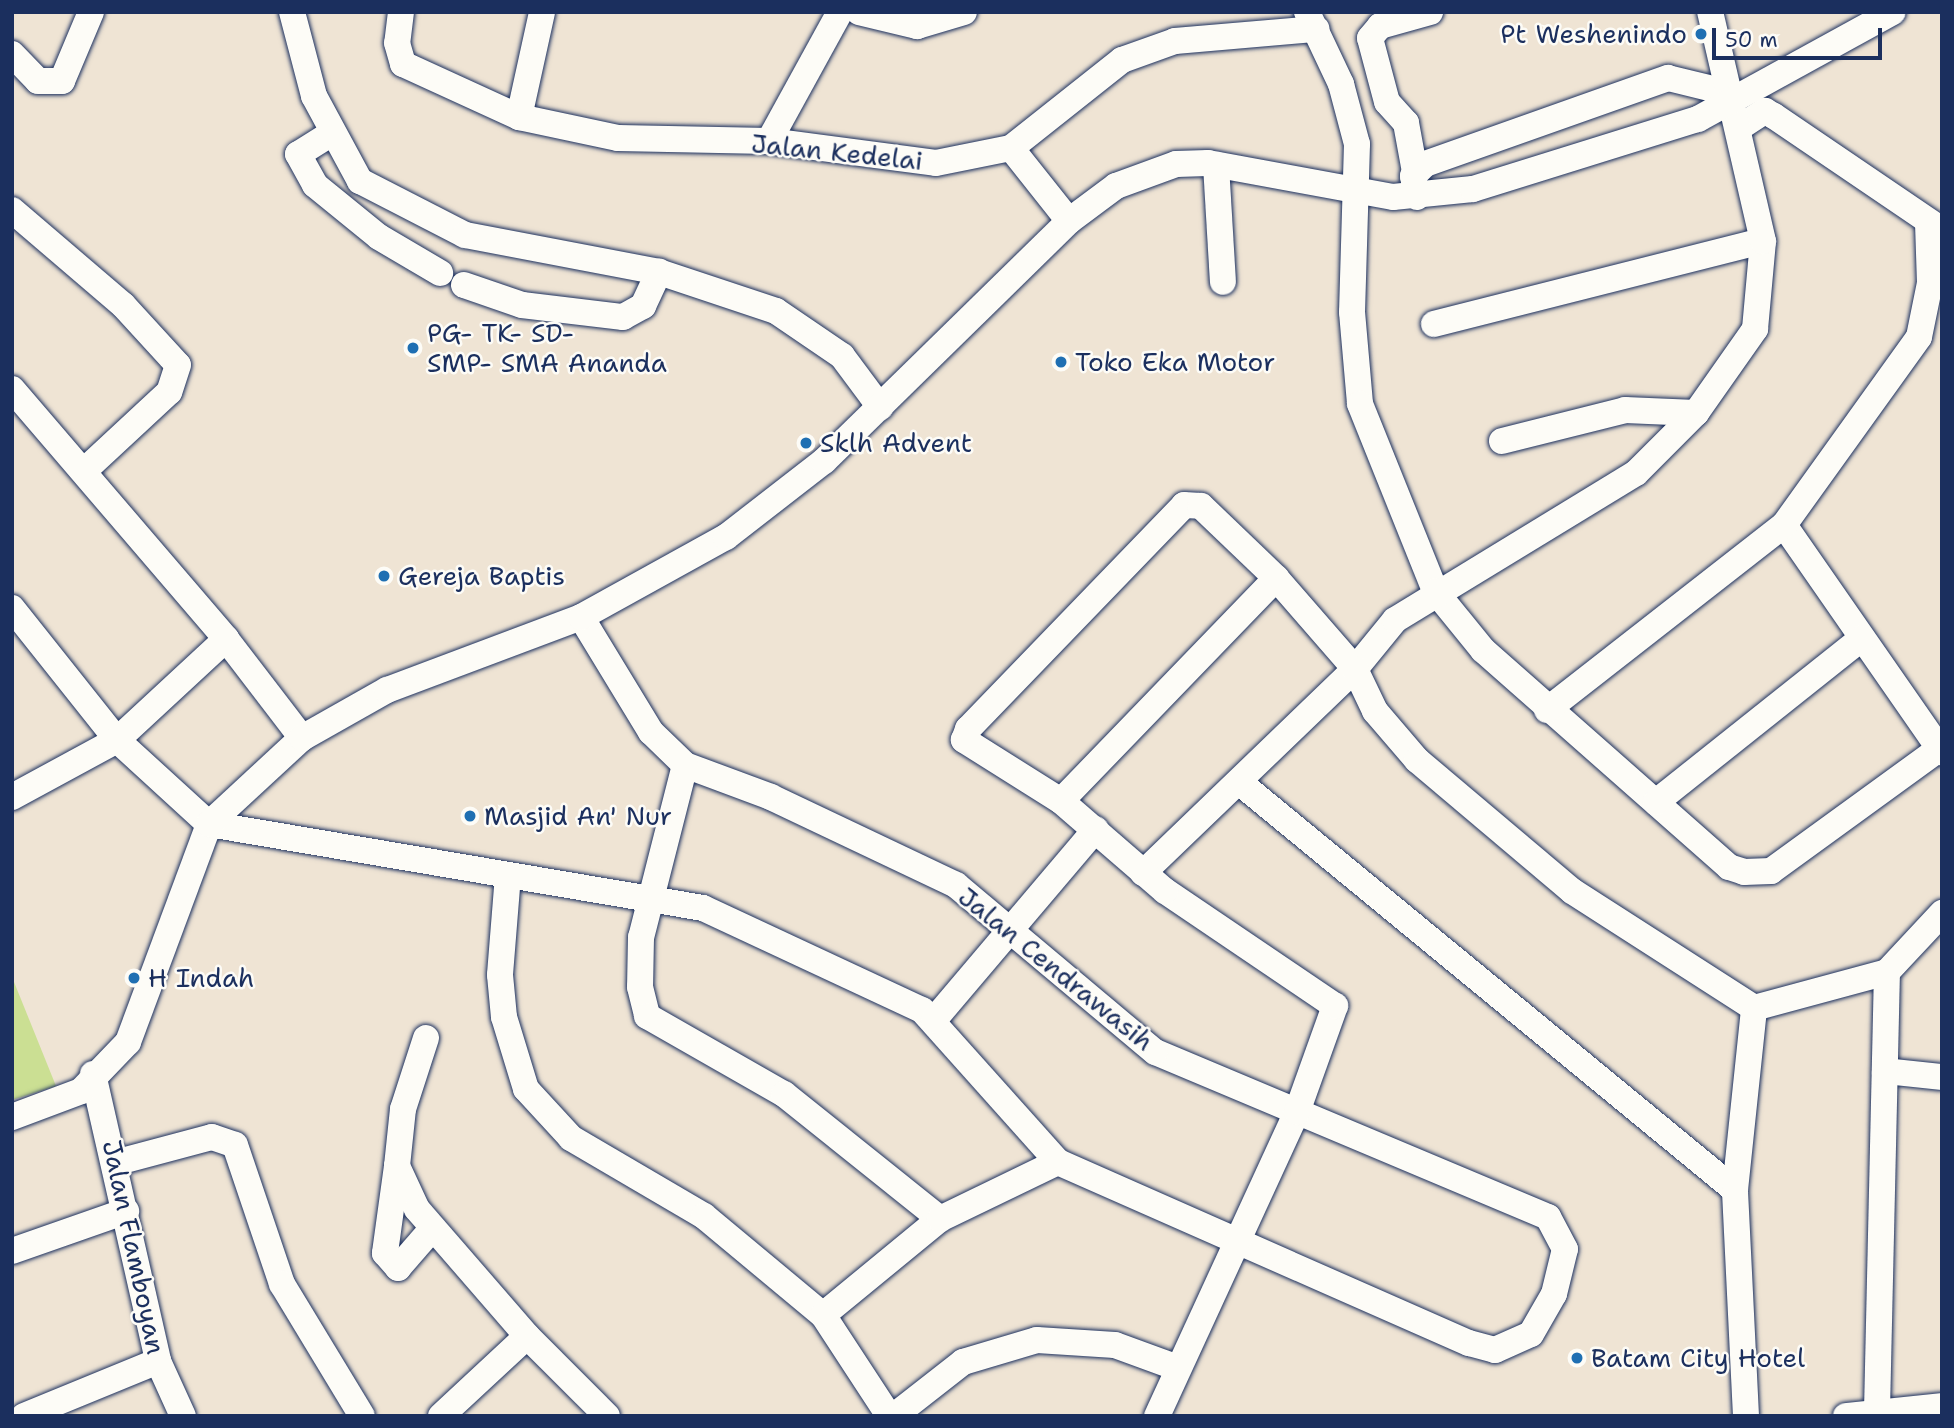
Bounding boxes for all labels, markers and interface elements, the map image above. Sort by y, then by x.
scale bar [1716,14,1886,58]
place label: Pt Weshenindo [1500,18,1687,50]
marker: Pt Weshenindo [1693,26,1709,42]
text: 50 m [1725,26,1778,54]
street label: Jalan Kedelai [750,127,924,177]
place label: PG- TK- SD- SMP- SMA Ananda [427,317,667,378]
marker: PG- TK- SD- SMP- SMA Ananda [405,340,421,356]
place label: Toko Eka Motor [1075,346,1275,378]
marker: Toko Eka Motor [1053,354,1069,370]
place label: Sklh Advent [820,427,972,459]
marker: Sklh Advent [798,435,814,451]
place label: Gereja Baptis [398,560,565,592]
marker: Gereja Baptis [376,568,392,584]
place label: Masjid An' Nur [484,800,672,832]
marker: Masjid An' Nur [462,808,478,824]
street label: Jalan Cendrawasih [952,881,1160,1057]
place label: H Indah [148,962,254,994]
marker: H Indah [126,970,142,986]
street label: Jalan Flamboyan [96,1137,172,1357]
place label: Batam City Hotel [1591,1342,1805,1374]
marker: Batam City Hotel [1569,1350,1585,1366]

